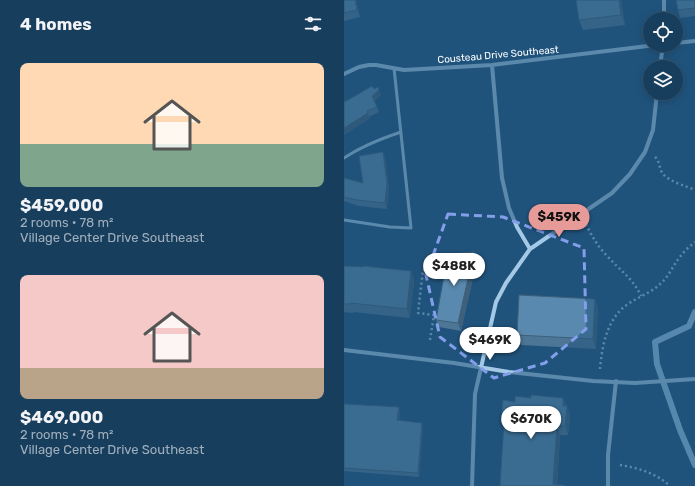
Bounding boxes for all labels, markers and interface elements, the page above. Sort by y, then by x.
map controls [643,12,683,100]
button: locate [643,12,683,52]
icon: filters [302,13,324,35]
text: 4 homes [20,14,92,34]
street label: Cousteau Drive Southeast [437,44,559,66]
button: layers [643,60,683,100]
icon: home [136,89,208,161]
text: $459,000 [20,195,103,215]
pin: $459K [531,204,587,238]
text: $459K [538,209,580,224]
text: 2 rooms · 78 m² [20,215,114,230]
text: Village Center Drive Southeast [20,230,204,245]
pin: $488K [426,253,482,287]
text: $488K [432,258,476,273]
icon: home [136,301,208,373]
pin: $469K [462,327,518,361]
text: $469K [469,332,511,347]
pin: $670K [503,406,559,440]
text: $469,000 [20,407,103,427]
text: $670K [510,411,552,426]
text: 2 rooms · 78 m² [20,427,114,442]
text: Village Center Drive Southeast [20,442,204,457]

